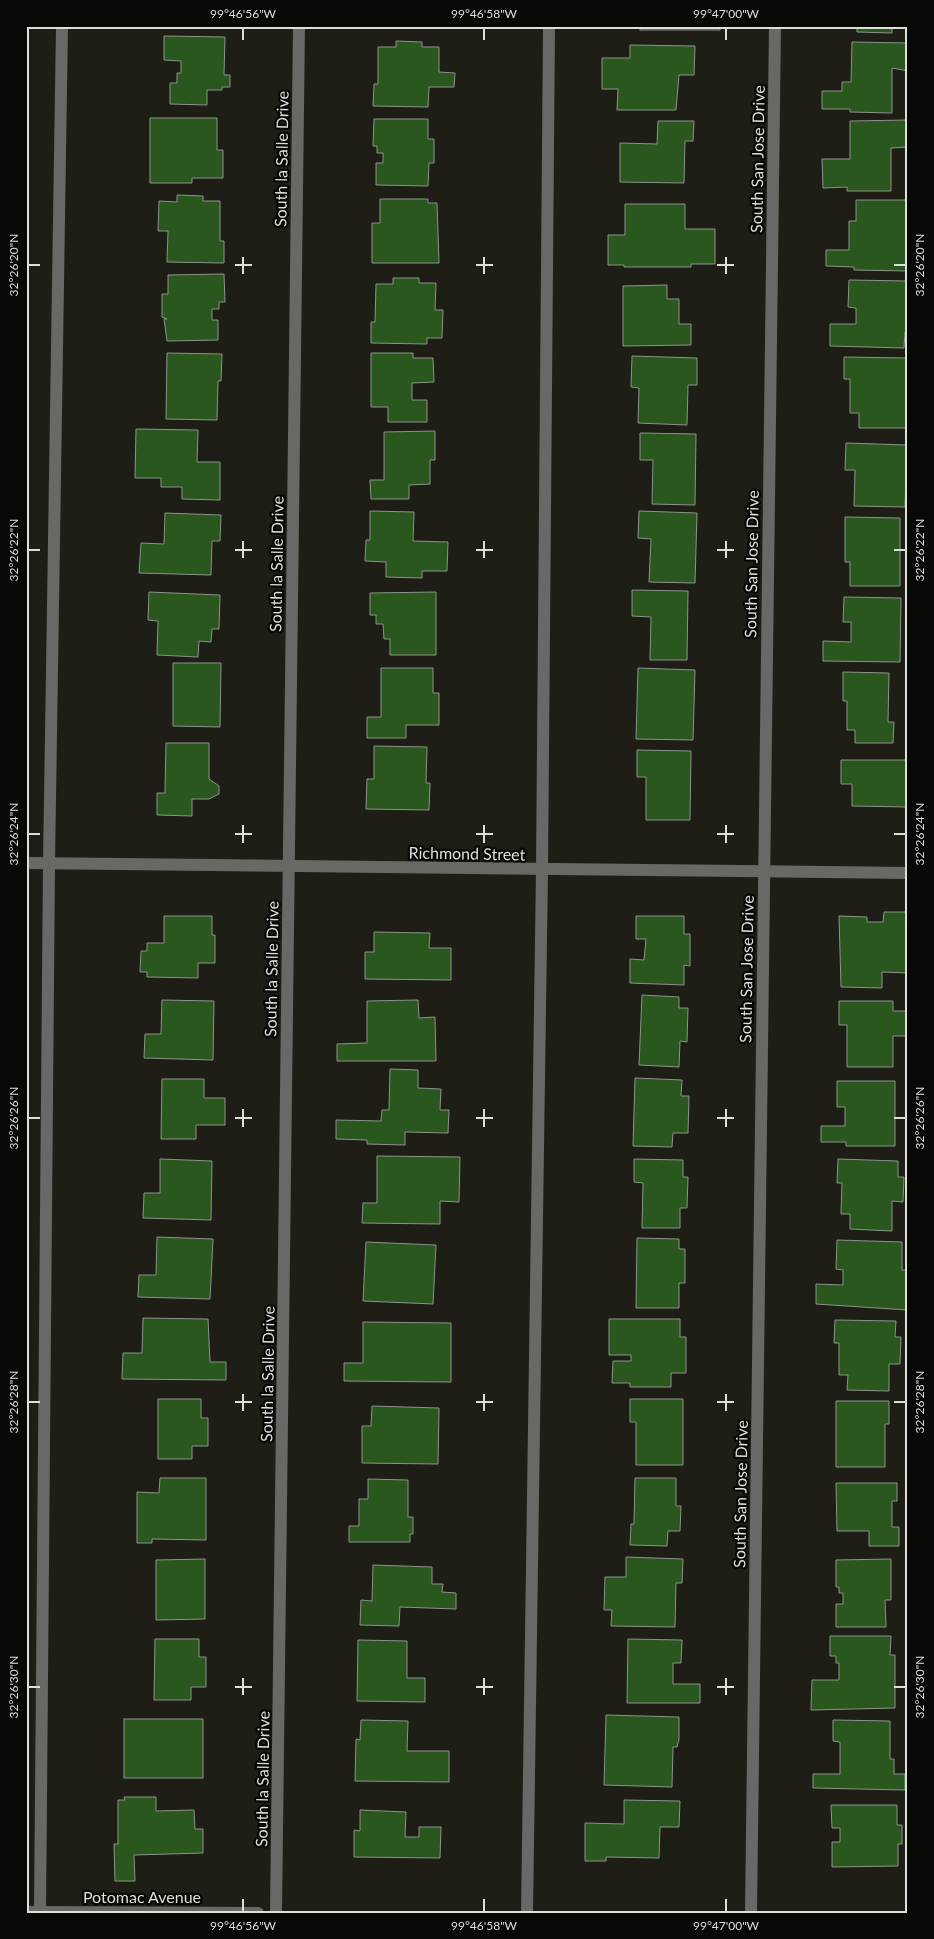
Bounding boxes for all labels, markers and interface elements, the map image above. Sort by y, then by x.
text: 99°46'56"W [210,6,277,21]
text: 99°46'58"W [451,6,518,21]
text: 99°47'00"W [693,6,760,21]
street label: South San Jose Drive [746,85,768,233]
street label: South la Salle Drive [270,91,292,227]
text: 32°26'20"N [6,234,21,296]
text: 32°26'20"N [912,234,927,296]
street label: South San Jose Drive [740,490,762,638]
street label: South la Salle Drive [265,496,287,632]
text: 32°26'22"N [6,519,21,581]
text: 32°26'22"N [912,519,927,581]
text: 32°26'24"N [6,803,21,865]
text: 32°26'24"N [912,803,927,865]
street label: Richmond Street [409,842,526,864]
street label: South San Jose Drive [735,895,757,1043]
street label: South la Salle Drive [260,901,282,1037]
text: 32°26'26"N [6,1087,21,1149]
text: 32°26'26"N [912,1087,927,1149]
street label: South la Salle Drive [256,1306,278,1442]
text: 32°26'28"N [6,1371,21,1433]
text: 32°26'28"N [912,1371,927,1433]
street label: South San Jose Drive [729,1420,751,1568]
text: 32°26'30"N [6,1656,21,1718]
text: 32°26'30"N [912,1656,927,1718]
street label: South la Salle Drive [251,1711,273,1847]
street label: Potomac Avenue [83,1887,201,1906]
text: 99°46'56"W [210,1918,277,1933]
text: 99°46'58"W [451,1918,518,1933]
text: 99°47'00"W [693,1918,760,1933]

